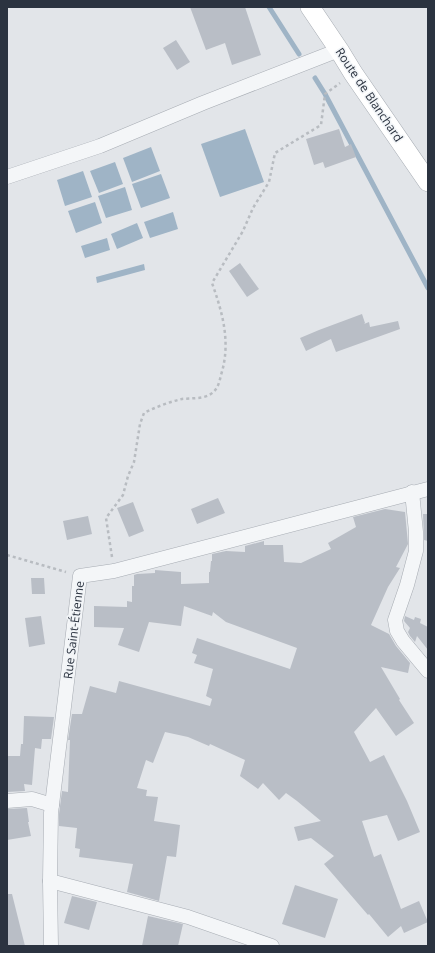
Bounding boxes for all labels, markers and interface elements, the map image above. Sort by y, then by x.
street label: Route de Blanchard [332,44,407,145]
street label: Rue Saint-Étienne [59,580,88,680]

